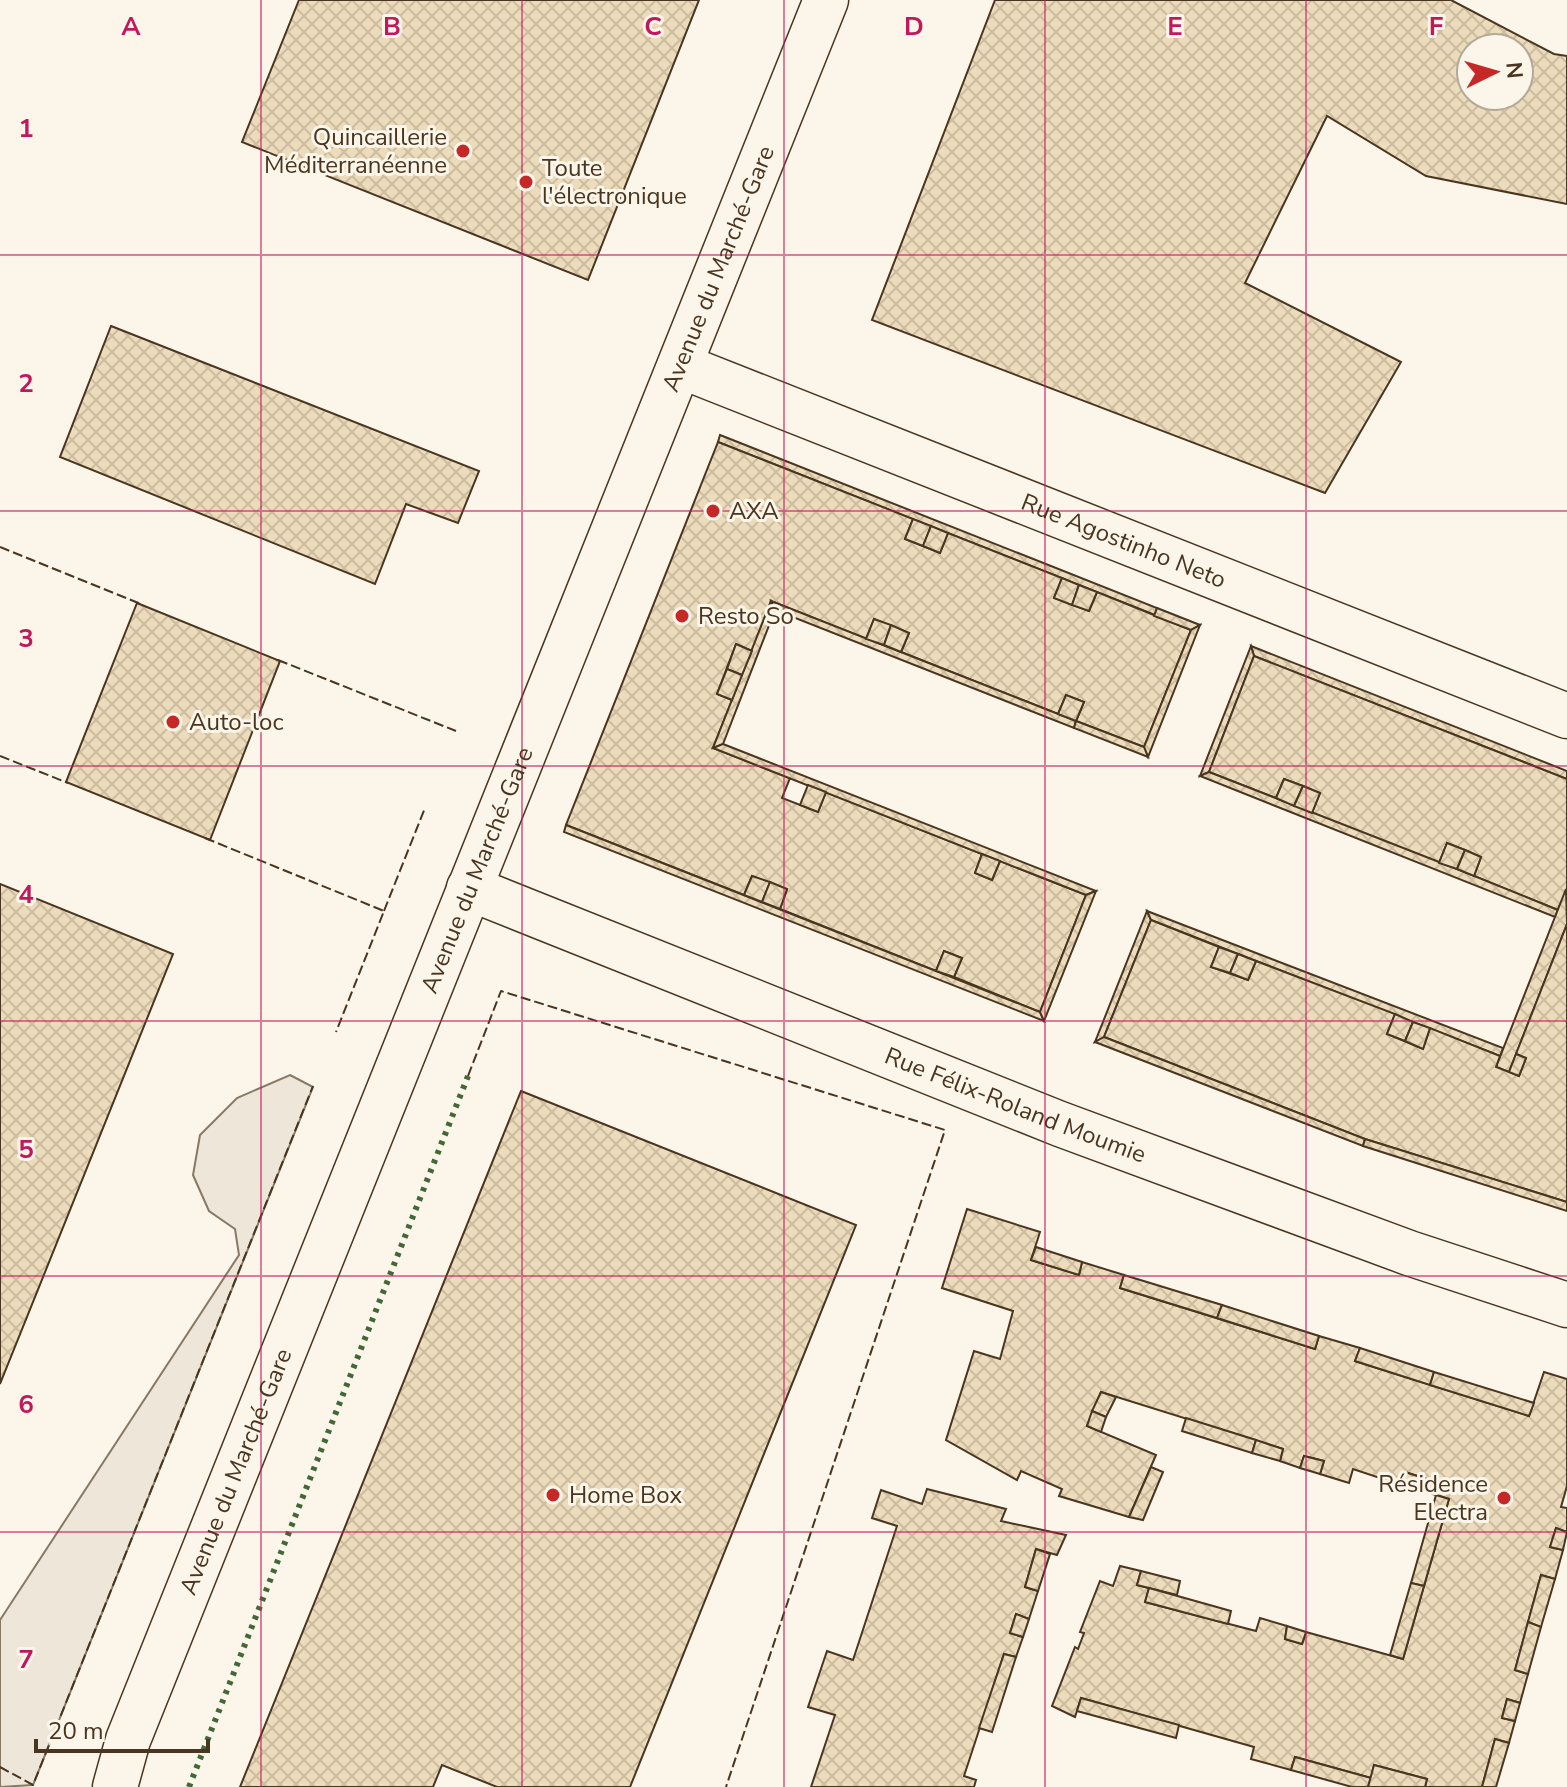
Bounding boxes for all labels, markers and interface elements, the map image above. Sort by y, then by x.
text: A [121,9,141,44]
text: B [383,9,401,44]
text: C [644,9,662,44]
text: D [904,9,924,44]
text: E [1167,9,1183,44]
text: F [1429,9,1443,44]
north arrow [1455,32,1535,112]
text: N [1498,61,1530,80]
text: 1 [18,111,34,146]
place label: Quincaillerie Méditerranéenne [264,121,447,181]
street label: Avenue du Marché-Gare [654,141,782,397]
marker: Quincaillerie Méditerranéenne [454,142,472,160]
place label: Toute l'électronique [542,152,687,212]
marker: Toute l'électronique [517,173,535,191]
text: 2 [18,366,34,401]
street label: Rue Agostinho Neto [1017,486,1231,596]
place label: AXA [729,495,779,527]
marker: AXA [704,502,722,520]
place label: Resto So [698,600,794,632]
marker: Resto So [673,607,691,625]
text: 3 [18,621,34,656]
place label: Auto-loc [189,706,284,738]
marker: Auto-loc [164,713,182,731]
street label: Avenue du Marché-Gare [413,742,541,998]
text: 4 [18,877,34,912]
street label: Rue Félix-Roland Moumie [880,1040,1150,1170]
text: 5 [18,1132,34,1167]
street label: Avenue du Marché-Gare [172,1344,299,1599]
text: 6 [18,1387,34,1422]
place label: Résidence Electra [1378,1468,1488,1528]
place label: Home Box [569,1479,682,1511]
marker: Home Box [544,1486,562,1504]
marker: Résidence Electra [1495,1489,1513,1507]
text: 7 [18,1642,34,1677]
scale bar [36,1703,208,1753]
text: 20 m [48,1715,104,1747]

